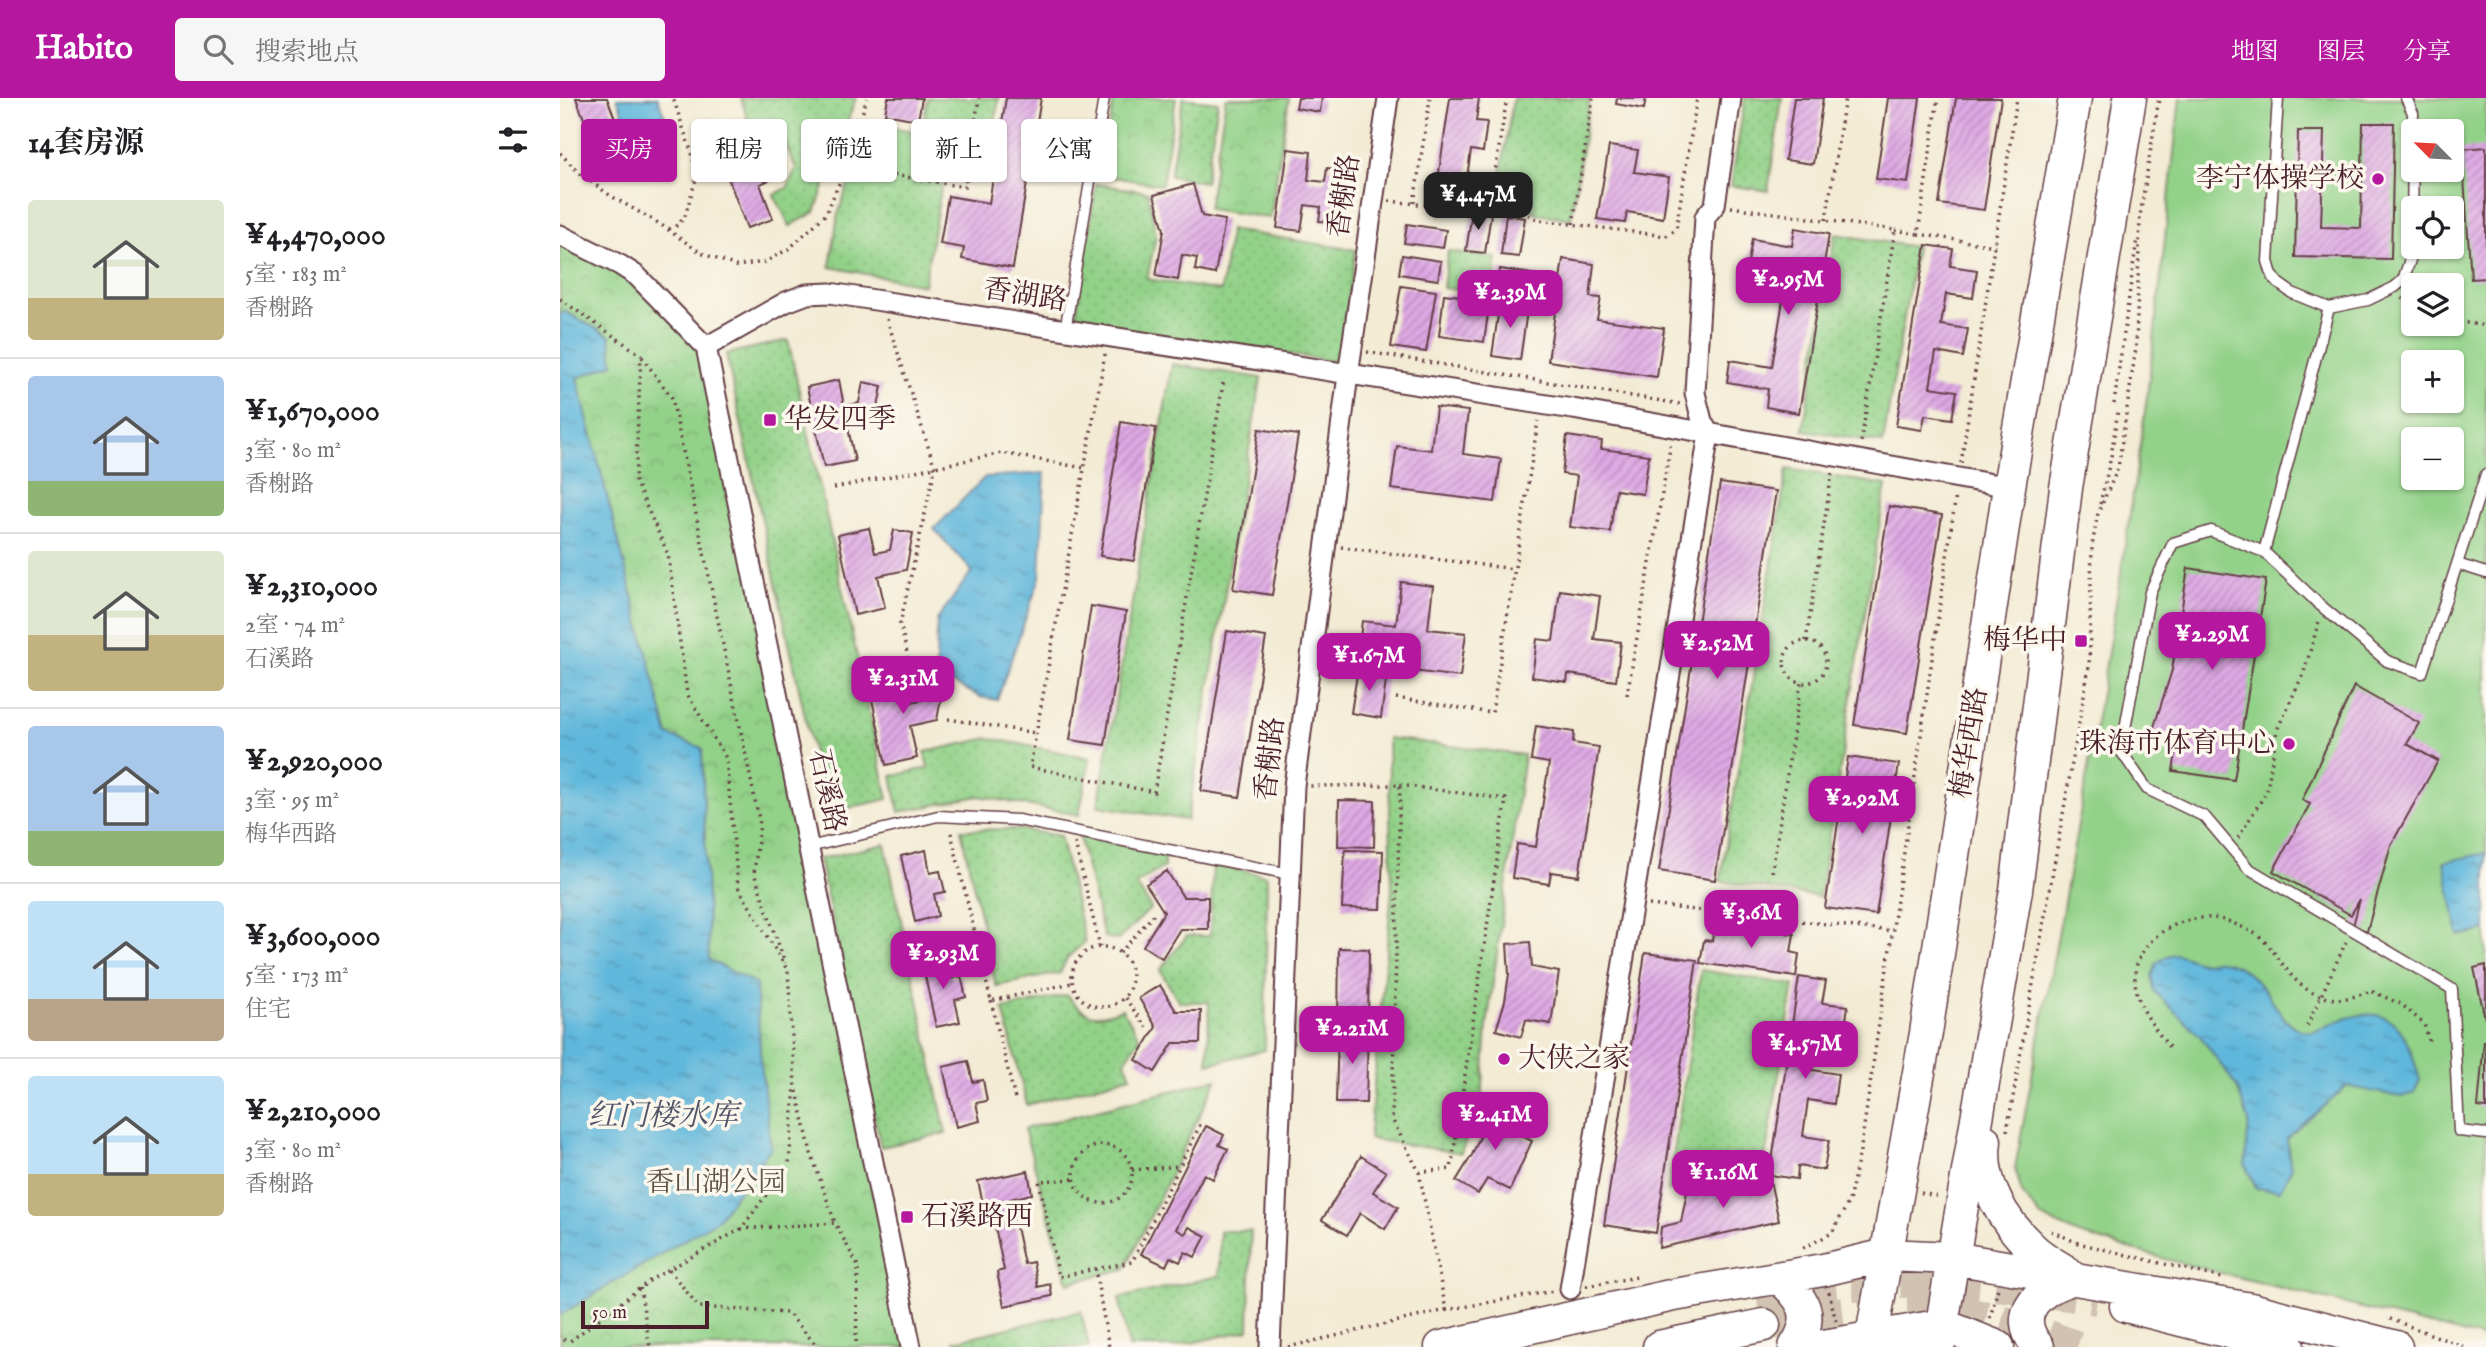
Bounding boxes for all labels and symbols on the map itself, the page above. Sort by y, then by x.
north arrow [2401,119,2464,182]
street label: 香榭路 [1322,152,1368,240]
place label: 李宁体操学校 [2196,162,2364,197]
marker: 李宁体操学校 [2370,171,2386,187]
pin: ¥4.47M [1421,172,1535,232]
pin: ¥2.95M [1731,258,1845,317]
pin: ¥2.39M [1453,271,1567,330]
street label: 香湖路 [981,272,1069,320]
place label: 华发四季 [784,403,896,438]
marker: 华发四季 [762,412,778,428]
pin: ¥2.29M [2155,612,2269,672]
pin: ¥2.52M [1660,622,1774,681]
place label: 梅华中 [1983,624,2067,659]
marker: 梅华中 [2073,633,2089,649]
pin: ¥1.67M [1312,634,1426,693]
pin: ¥2.31M [846,656,960,716]
street label: 梅华西路 [1944,685,1996,801]
street label: 香榭路 [1249,715,1293,803]
place label: 珠海市体育中心 [2079,727,2275,762]
marker: 珠海市体育中心 [2281,736,2297,752]
street label: 石溪路 [800,746,852,836]
pin: ¥2.92M [1805,776,1919,836]
pin: ¥3.6M [1702,890,1800,950]
pin: ¥2.93M [886,932,1000,991]
pin: ¥2.21M [1295,1006,1409,1066]
pin: ¥4.57M [1748,1021,1862,1081]
place label: 大侠之家 [1518,1042,1630,1077]
marker: 大侠之家 [1496,1051,1512,1067]
pin: ¥2.41M [1438,1093,1552,1152]
water label: 红门楼水库 [588,1098,743,1136]
pin: ¥1.16M [1666,1150,1780,1210]
park label: 香山湖公园 [646,1166,786,1201]
place label: 石溪路西 [921,1200,1033,1235]
marker: 石溪路西 [899,1209,915,1225]
scale bar [581,1298,709,1330]

